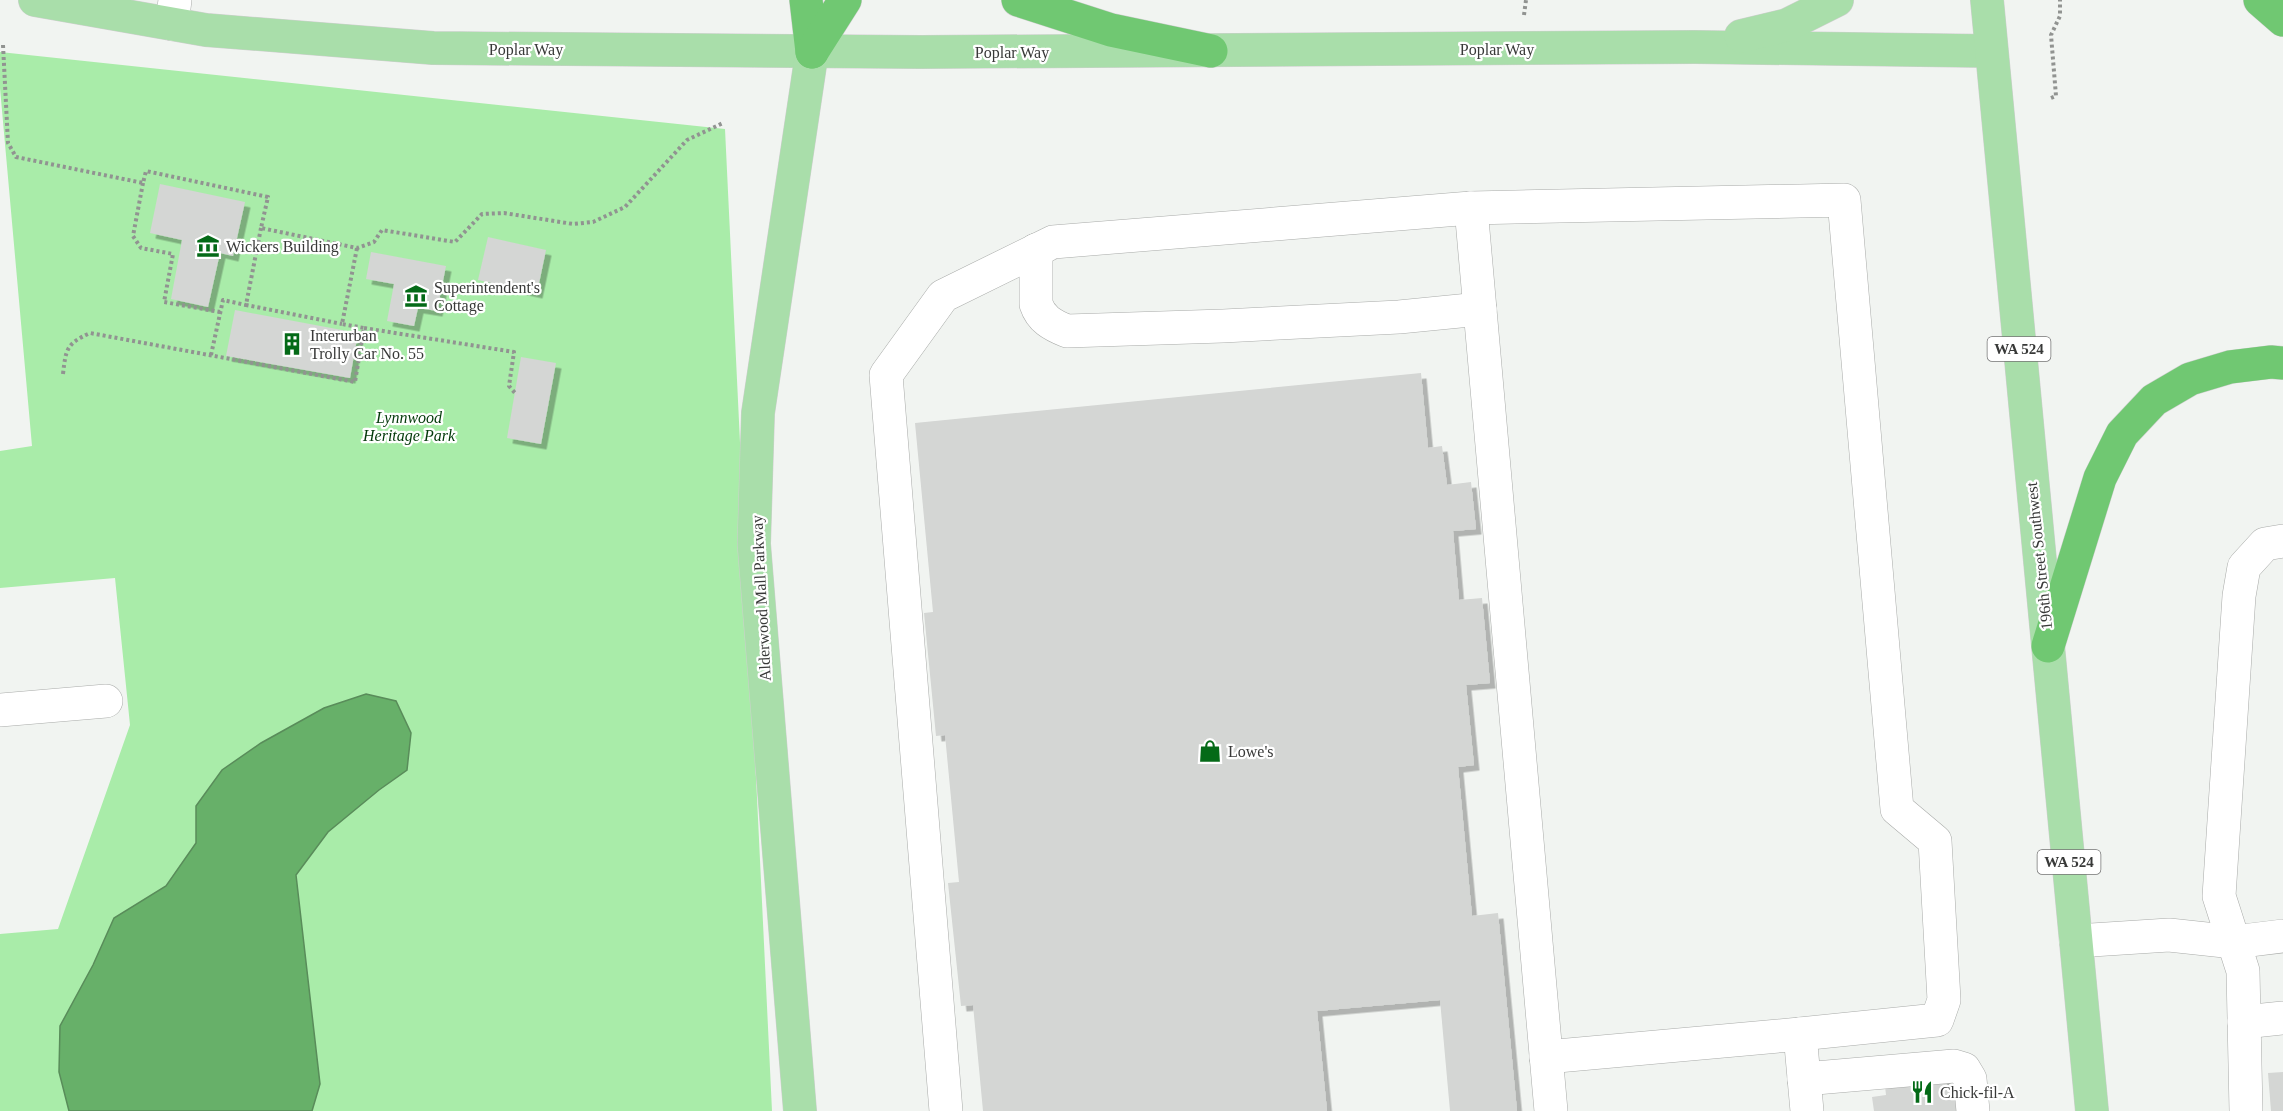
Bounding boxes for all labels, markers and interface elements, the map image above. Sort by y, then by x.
street label: Poplar Way [489,41,563,59]
street label: Poplar Way [1460,41,1534,59]
street label: Poplar Way [975,44,1049,62]
museum icon: Wickers Building [195,233,221,259]
place label: Wickers Building [226,238,339,256]
place label: Superintendent's Cottage [434,279,540,315]
museum icon: Superintendent's Cottage [403,283,429,309]
place label: Interurban Trolly Car No. 55 [310,327,424,363]
building icon: Interurban Trolly Car No. 55 [279,331,305,357]
road number: WA 524 [1988,337,2050,361]
park label: Lynnwood Heritage Park [362,409,456,445]
street label: 196th Street Southwest [2023,481,2055,631]
street label: Alderwood Mall Parkway [748,515,775,681]
shop icon: Lowe's [1197,738,1223,764]
place label: Lowe's [1228,743,1274,760]
road number: WA 524 [2038,850,2100,874]
restaurant icon: Chick-fil-A [1909,1079,1935,1105]
place label: Chick-fil-A [1940,1084,2015,1101]

